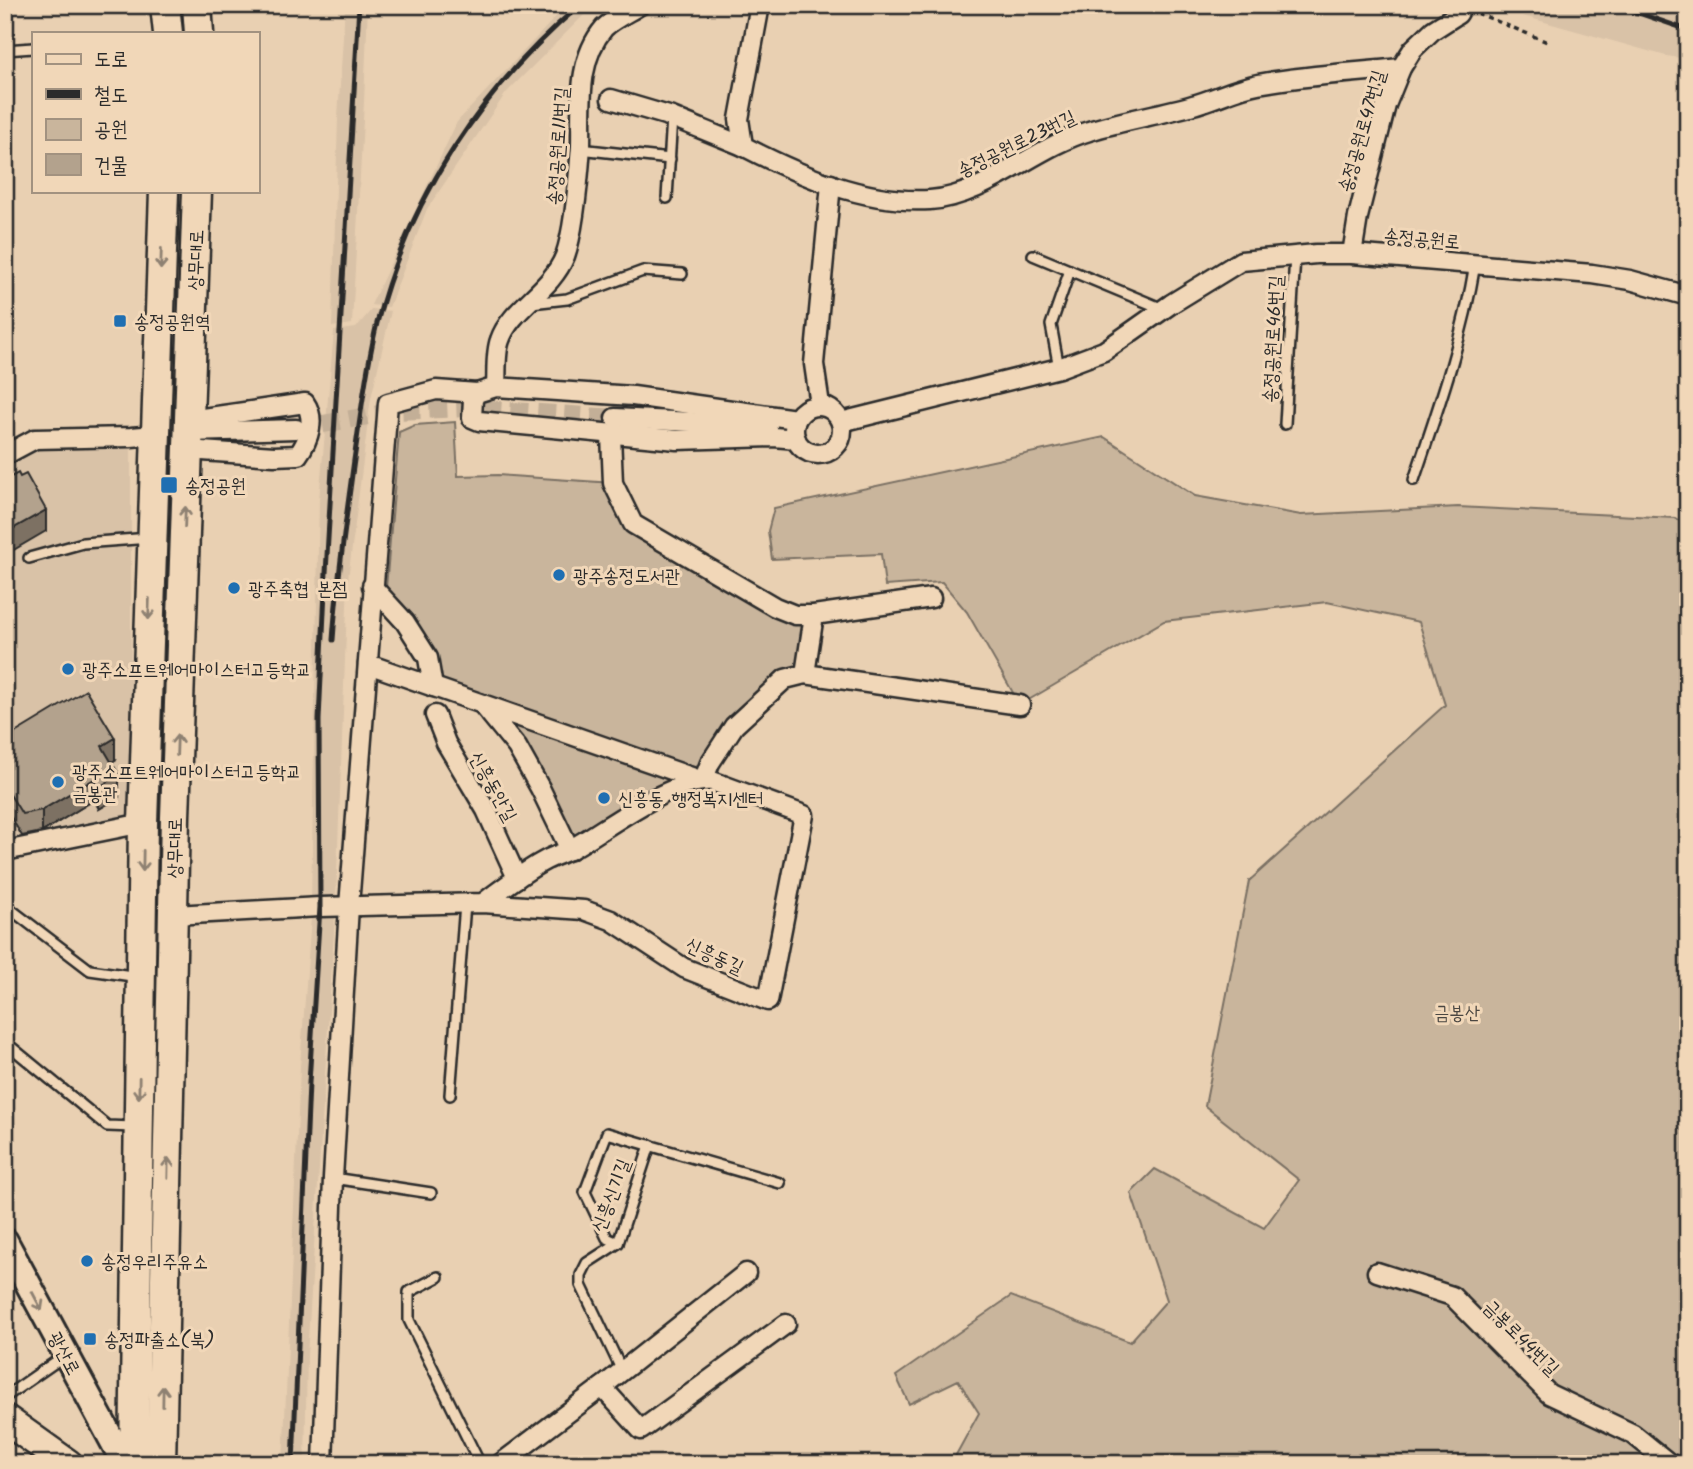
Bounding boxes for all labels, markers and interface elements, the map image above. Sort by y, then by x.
legend [32,32,259,192]
text: 도로 [94,44,128,77]
street label: 송정공원로47번길 [1331,67,1395,196]
text: 철도 [94,80,128,113]
street label: 송정공원로11번길 [540,86,578,207]
street label: 송정공원로23번길 [952,103,1081,187]
text: 공원 [94,114,128,147]
text: 건물 [94,150,128,183]
street label: 송정공원로 [1382,222,1461,258]
street label: 상무대로 [181,229,213,291]
one-way arrow [155,247,168,270]
street label: 송정공원로46번길 [1256,274,1292,404]
place label: 송정공원역 [134,308,210,338]
marker: 송정공원역 [112,313,128,329]
place label: 송정공원 [185,472,246,502]
marker: 송정공원 [159,475,179,495]
one-way arrow [178,506,192,529]
place label: 광주송정도서관 [573,562,680,592]
marker: 광주송정도서관 [551,567,567,583]
place label: 광주축협 본점 [248,575,347,605]
marker: 광주축협 본점 [226,580,242,596]
one-way arrow [143,597,156,620]
place label: 광주소프트웨어마이스터고등학교 [82,656,311,686]
marker: 광주소프트웨어마이스터고등학교 [60,661,76,677]
one-way arrow [171,733,184,756]
street label: 신흥동안길 [461,746,524,828]
place label: 광주소프트웨어마이스터고등학교 금봉관 [72,758,301,810]
marker: 광주소프트웨어마이스터고등학교 금봉관 [50,774,66,790]
place label: 신흥동 행정복지센터 [618,785,763,815]
marker: 신흥동 행정복지센터 [596,790,612,806]
street label: 상무대로 [160,817,192,879]
one-way arrow [136,849,149,872]
street label: 신흥동길 [680,930,748,983]
park label: 금봉산 [1434,999,1480,1029]
one-way arrow [132,1076,146,1099]
street label: 신흥신기길 [584,1155,640,1237]
one-way arrow [161,1157,175,1180]
place label: 송정우리주유소 [101,1248,208,1278]
marker: 송정우리주유소 [79,1253,95,1269]
one-way arrow [30,1291,44,1311]
street label: 금봉로44번길 [1476,1293,1566,1383]
place label: 송정파출소(북) [104,1326,215,1356]
street label: 광산로 [39,1327,87,1381]
marker: 송정파출소(북) [82,1331,98,1347]
one-way arrow [156,1384,170,1407]

